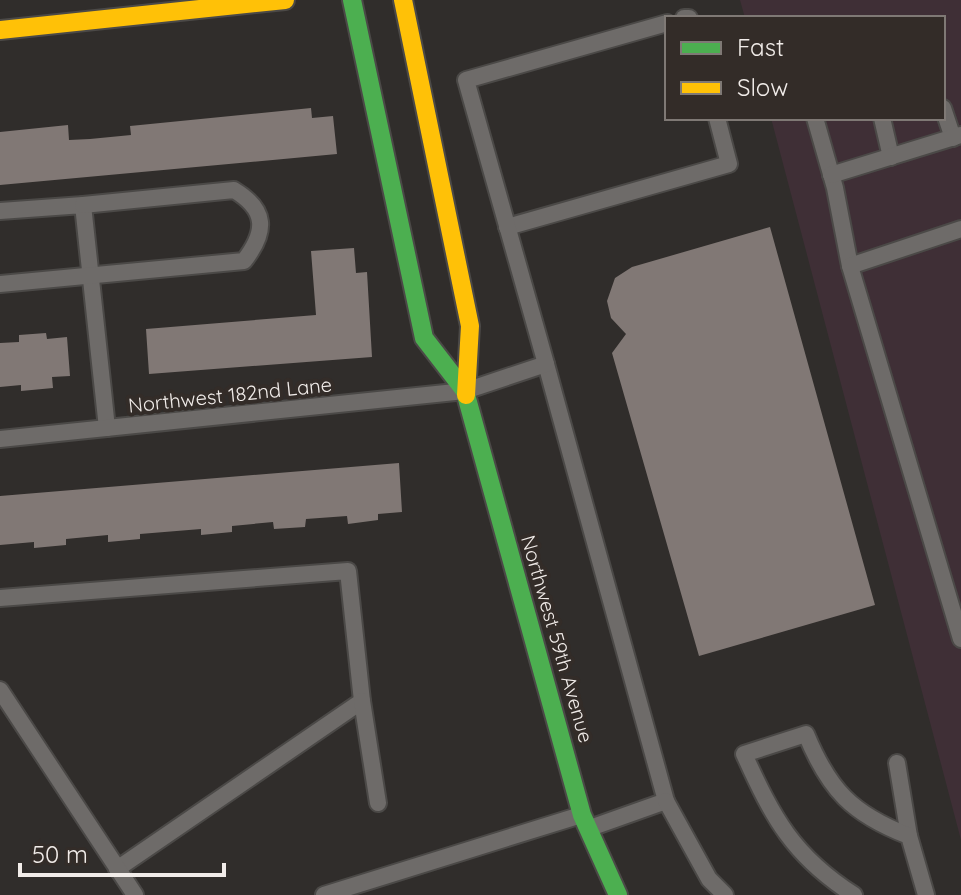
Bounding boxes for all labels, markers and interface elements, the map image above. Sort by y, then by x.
legend [665,16,945,120]
text: Fast [737,32,784,62]
text: Slow [737,72,788,102]
street label: Northwest 182nd Lane [127,371,333,418]
street label: Northwest 59th Avenue [516,532,599,745]
scale bar [20,827,224,877]
text: 50 m [32,839,88,869]

